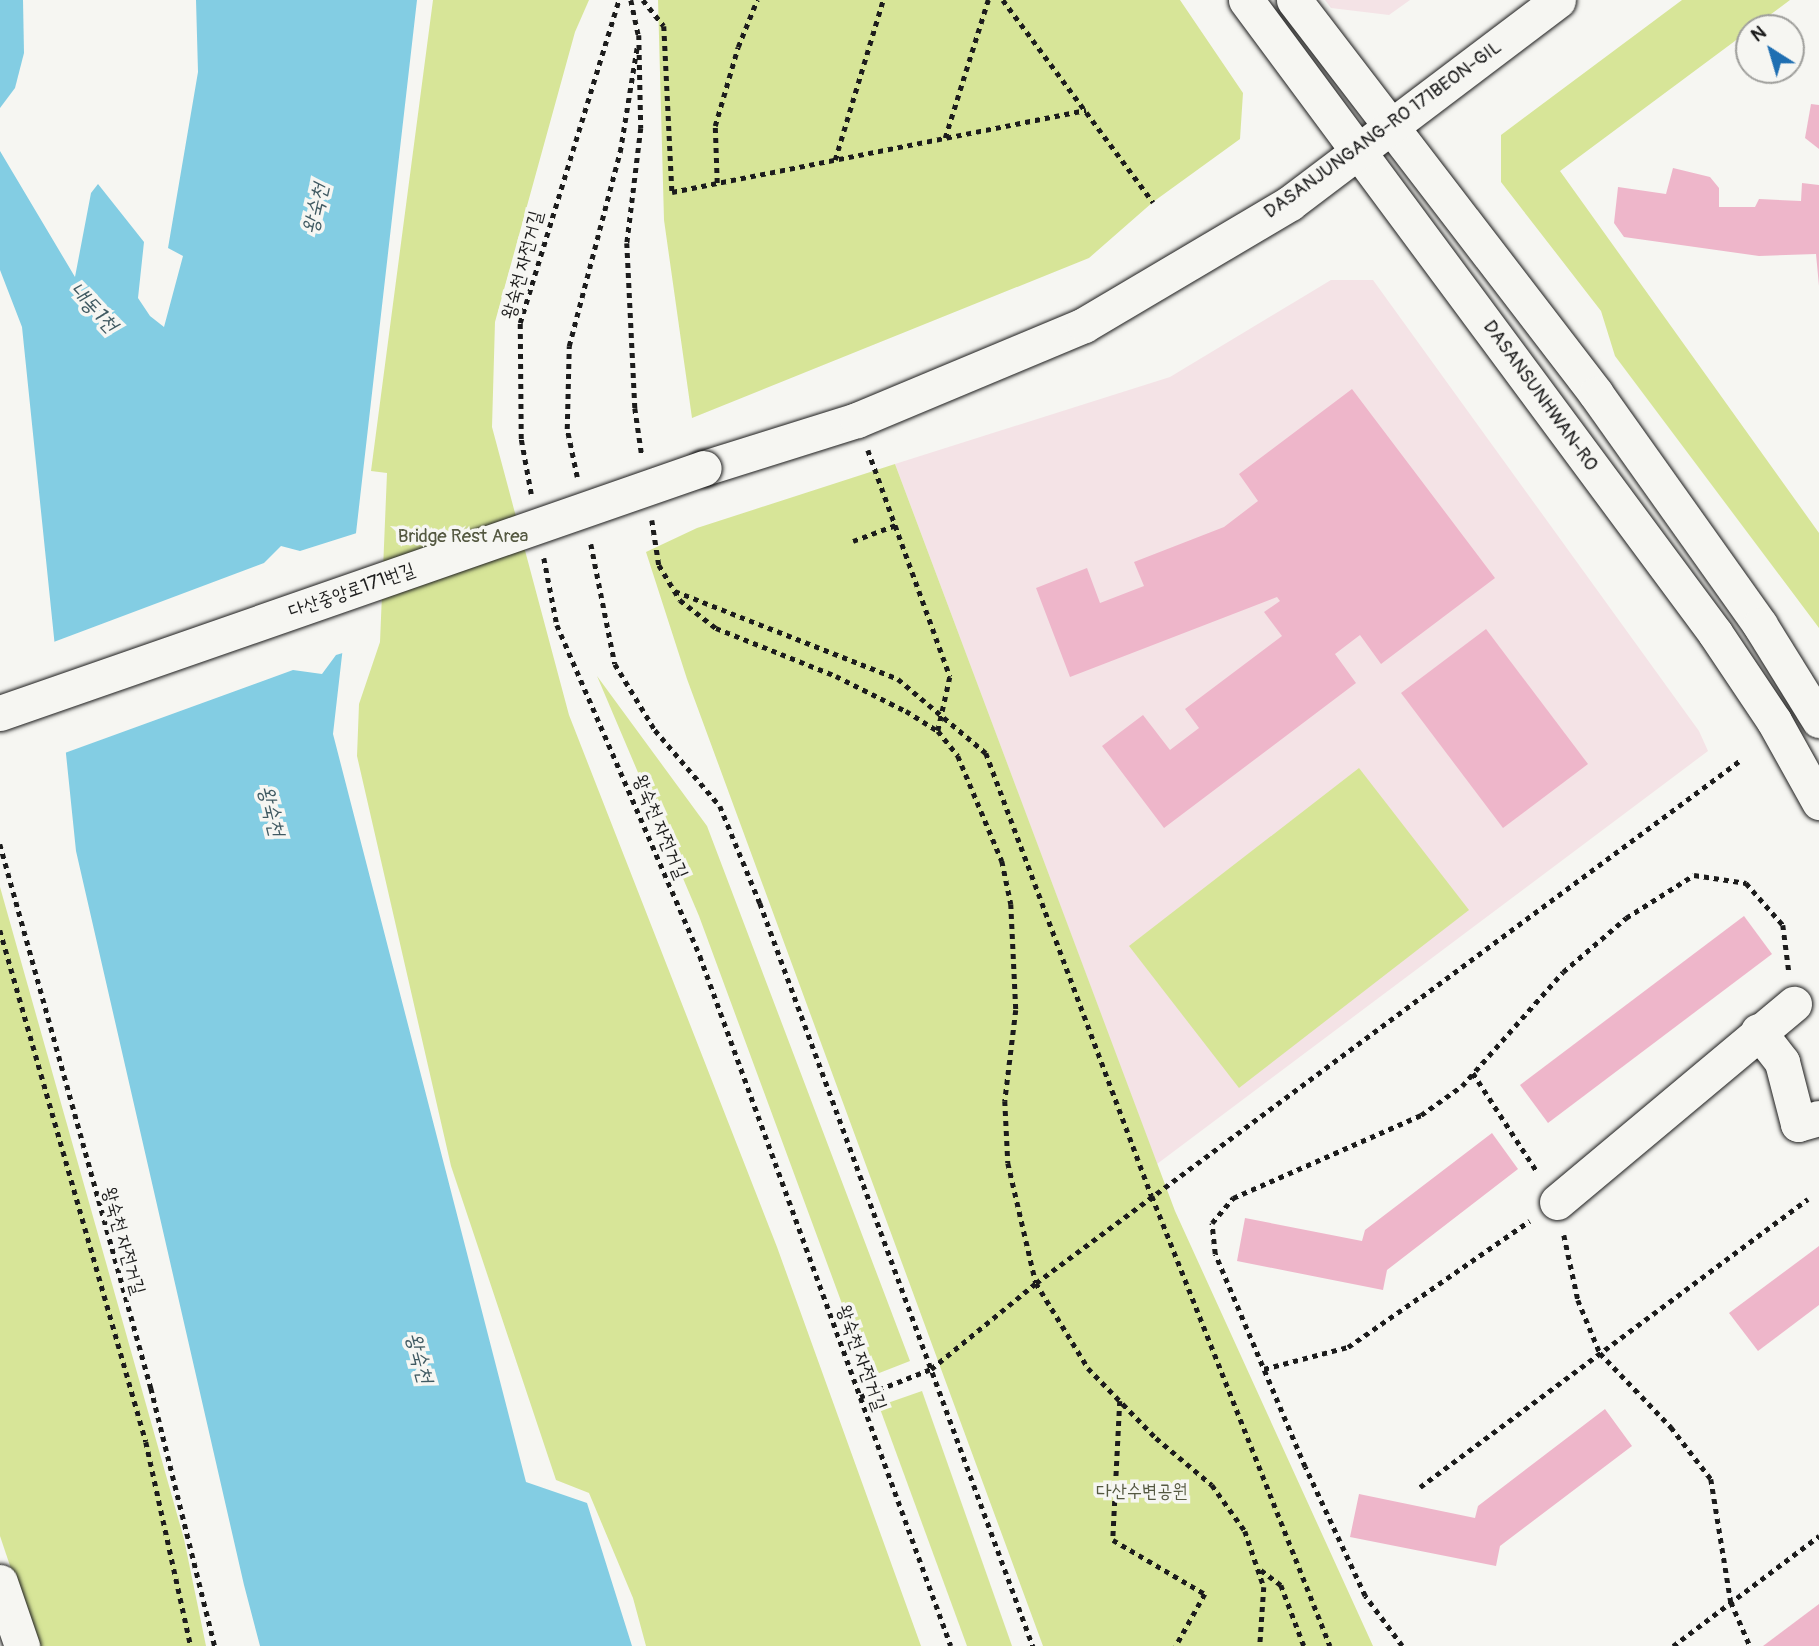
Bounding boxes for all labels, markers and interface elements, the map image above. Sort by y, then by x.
north arrow [1735,14,1805,84]
text: N [1746,20,1771,47]
street label: DASANJUNGANG-RO 171BEON-GIL [1260,36,1506,224]
water label: 왕숙천 [298,181,334,237]
street label: 왕숙천 자전거길 [498,208,548,322]
water label: 내동1천 [63,278,123,338]
street label: DASANSUNHWAN-RO [1478,316,1602,476]
park label: Bridge Rest Area [398,526,528,548]
street label: 다산중앙로171번길 [286,559,418,623]
street label: 왕숙천 자전거길 [628,771,692,883]
water label: 왕숙천 [253,783,289,839]
street label: 왕숙천 자전거길 [97,1184,149,1298]
street label: 왕숙천 자전거길 [831,1302,891,1414]
water label: 왕숙천 [400,1330,438,1386]
park label: 다산수변공원 [1096,1481,1188,1503]

